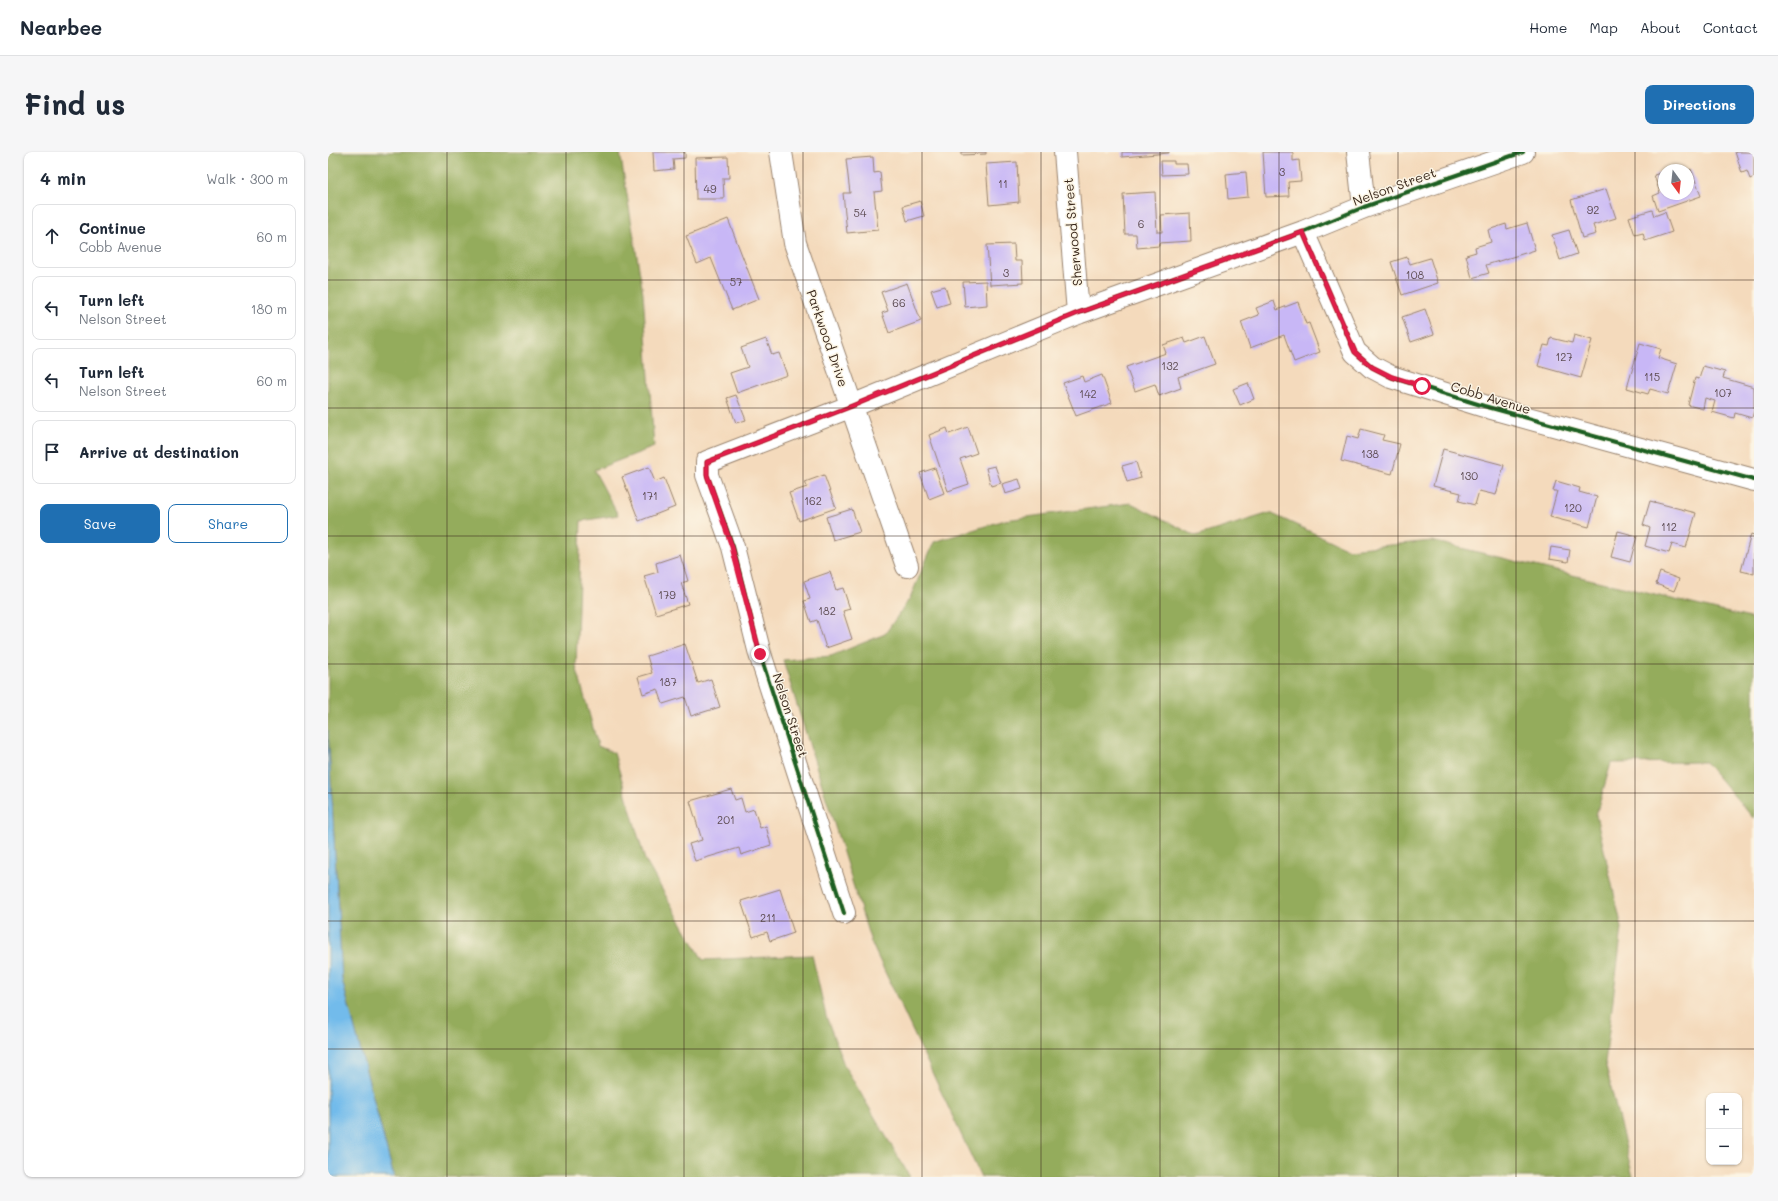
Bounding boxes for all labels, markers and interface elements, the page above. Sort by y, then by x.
text: Nearbee [20,15,102,40]
text: Home [1529,18,1567,37]
text: Map [1589,18,1618,37]
text: About [1640,18,1681,37]
text: Contact [1703,18,1758,37]
button: Directions [1645,85,1754,124]
text: Find us [24,86,125,122]
street label: Nelson Street [1350,163,1438,209]
house number: 3 [1279,164,1286,179]
north arrow [1658,164,1694,200]
text: 4 min [40,167,86,189]
text: Walk · 300 m [206,170,288,187]
house number: 11 [998,176,1008,191]
street label: Sherwood Street [1059,177,1085,287]
house number: 49 [704,181,717,196]
house number: 92 [1587,202,1599,217]
house number: 54 [854,205,867,220]
house number: 6 [1138,216,1144,231]
text: Continue [79,218,146,238]
icon: ahead [41,225,63,247]
text: 60 m [257,228,287,245]
text: Cobb Avenue [79,238,162,255]
house number: 3 [1003,265,1010,280]
house number: 108 [1406,267,1425,282]
house number: 57 [730,274,742,289]
street label: Parkwood Drive [803,287,853,389]
text: Turn left [79,290,144,310]
house number: 66 [892,295,906,310]
icon: left [41,297,63,319]
text: 180 m [251,300,287,317]
text: Nelson Street [79,310,167,327]
house number: 127 [1555,349,1573,364]
house number: 132 [1161,358,1179,373]
text: Turn left [79,362,144,382]
icon: left [41,369,63,391]
house number: 115 [1644,369,1660,384]
text: 60 m [257,372,287,389]
route start [1413,377,1431,395]
street label: Cobb Avenue [1449,377,1533,417]
text: Nelson Street [79,382,167,399]
house number: 107 [1714,385,1732,400]
house number: 142 [1079,386,1097,401]
icon: arrive [41,441,63,463]
text: Arrive at destination [79,442,239,462]
house number: 138 [1361,446,1379,461]
house number: 130 [1460,468,1478,483]
house number: 171 [642,488,658,503]
house number: 162 [804,493,822,508]
house number: 120 [1564,500,1582,515]
button: Save [40,504,160,543]
button: Share [168,504,288,543]
house number: 112 [1661,519,1677,534]
house number: 179 [658,587,676,602]
house number: 182 [818,603,836,618]
route end [751,645,769,663]
street label: Nelson Street [769,671,813,760]
house number: 187 [659,674,677,689]
house number: 201 [717,812,735,827]
house number: 211 [760,910,776,925]
map controls [1706,1093,1742,1165]
button: + [1706,1093,1742,1129]
button: − [1706,1129,1742,1165]

